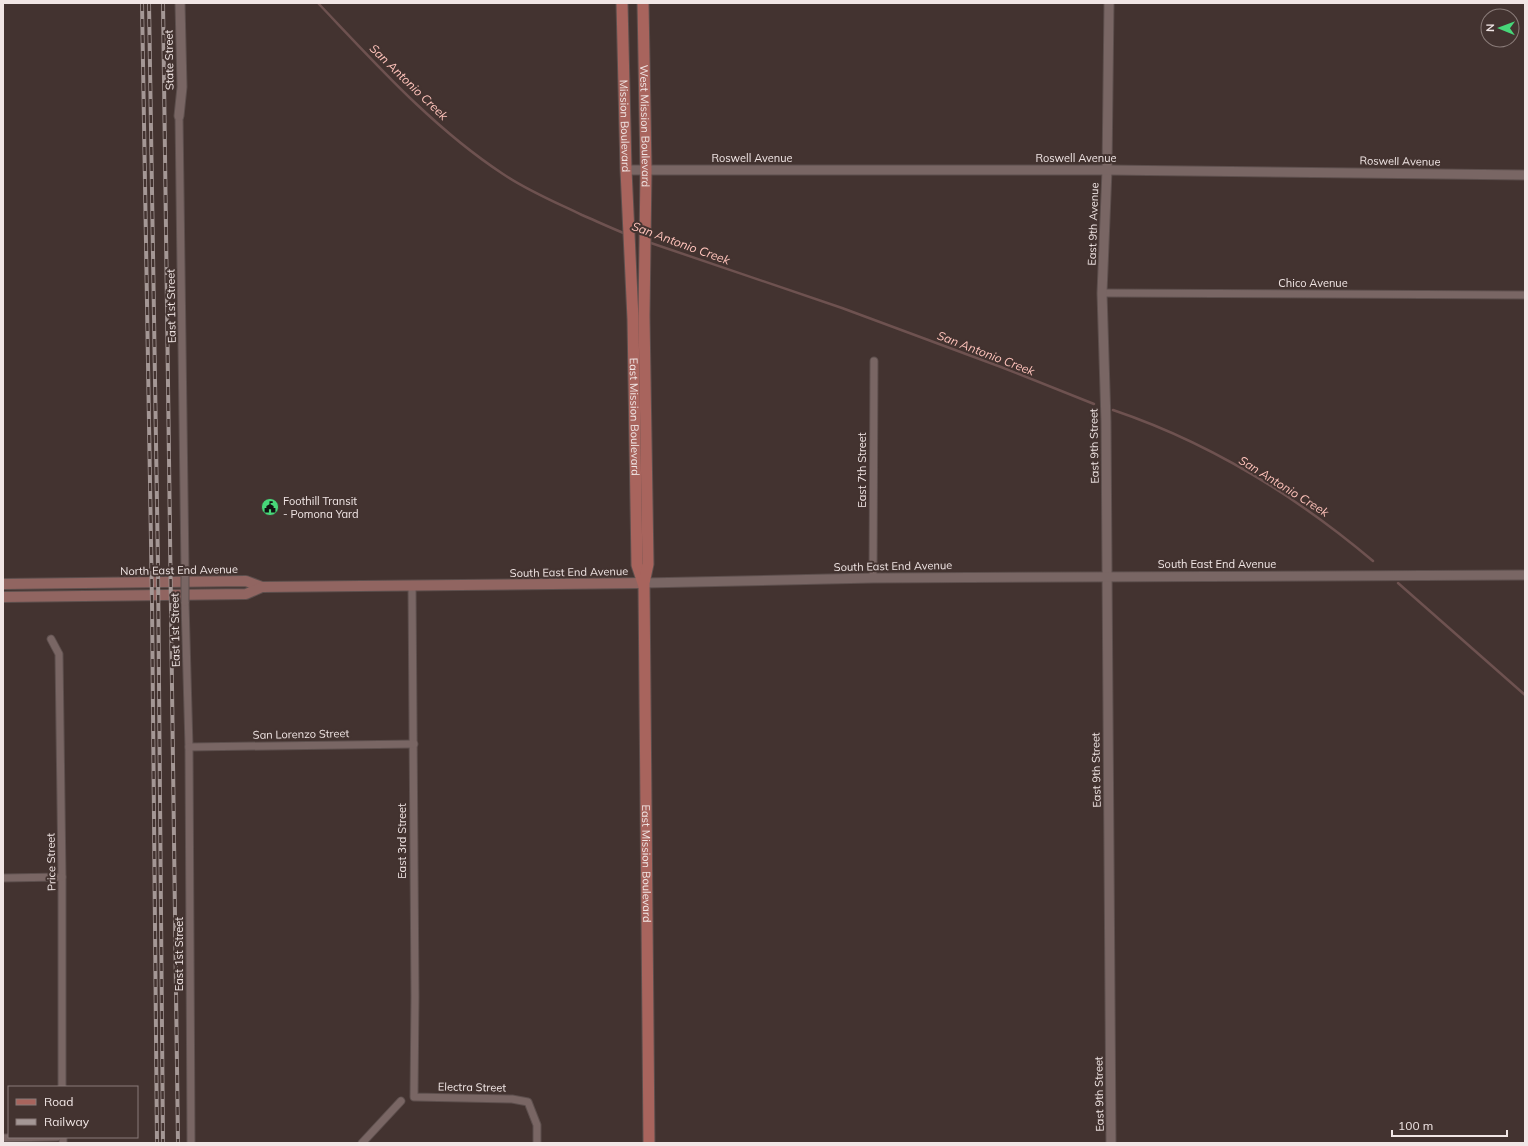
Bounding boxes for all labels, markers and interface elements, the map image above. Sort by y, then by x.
north arrow [1480,8,1520,48]
text: N [1483,24,1497,32]
street label: State Street [161,30,177,90]
water label: San Antonio Creek [367,41,452,124]
street label: West Mission Boulevard [637,65,653,187]
street label: Mission Boulevard [617,79,633,173]
street label: Roswell Avenue [712,151,793,165]
street label: Roswell Avenue [1036,151,1117,165]
street label: Roswell Avenue [1359,153,1441,169]
street label: East 9th Avenue [1085,182,1101,266]
water label: San Antonio Creek [630,218,733,268]
street label: East 1st Street [163,269,179,343]
street label: Chico Avenue [1278,276,1348,290]
water label: San Antonio Creek [935,327,1038,379]
street label: East Mission Boulevard [627,358,643,476]
street label: East 9th Street [1086,408,1102,484]
street label: East 7th Street [855,432,869,508]
water label: San Antonio Creek [1236,452,1332,520]
place label: Foothill Transit - Pomona Yard [283,494,359,521]
public building icon: Foothill Transit - Pomona Yard [260,497,280,517]
street label: South East End Avenue [1158,557,1276,571]
street label: South East End Avenue [834,558,952,574]
street label: North East End Avenue [120,562,238,578]
street label: South East End Avenue [510,564,628,580]
street label: East 1st Street [167,593,183,667]
street label: San Lorenzo Street [253,726,350,742]
street label: East 9th Street [1088,732,1104,808]
street label: East 3rd Street [395,803,409,879]
street label: East Mission Boulevard [639,804,654,923]
street label: Price Street [43,833,59,891]
street label: East 1st Street [172,917,186,991]
street label: East 9th Street [1091,1056,1107,1132]
street label: Electra Street [438,1079,506,1095]
legend [8,1086,138,1138]
text: Road [44,1094,73,1109]
scale bar [1392,1112,1507,1138]
text: Railway [44,1114,90,1129]
text: 100 m [1398,1118,1433,1133]

